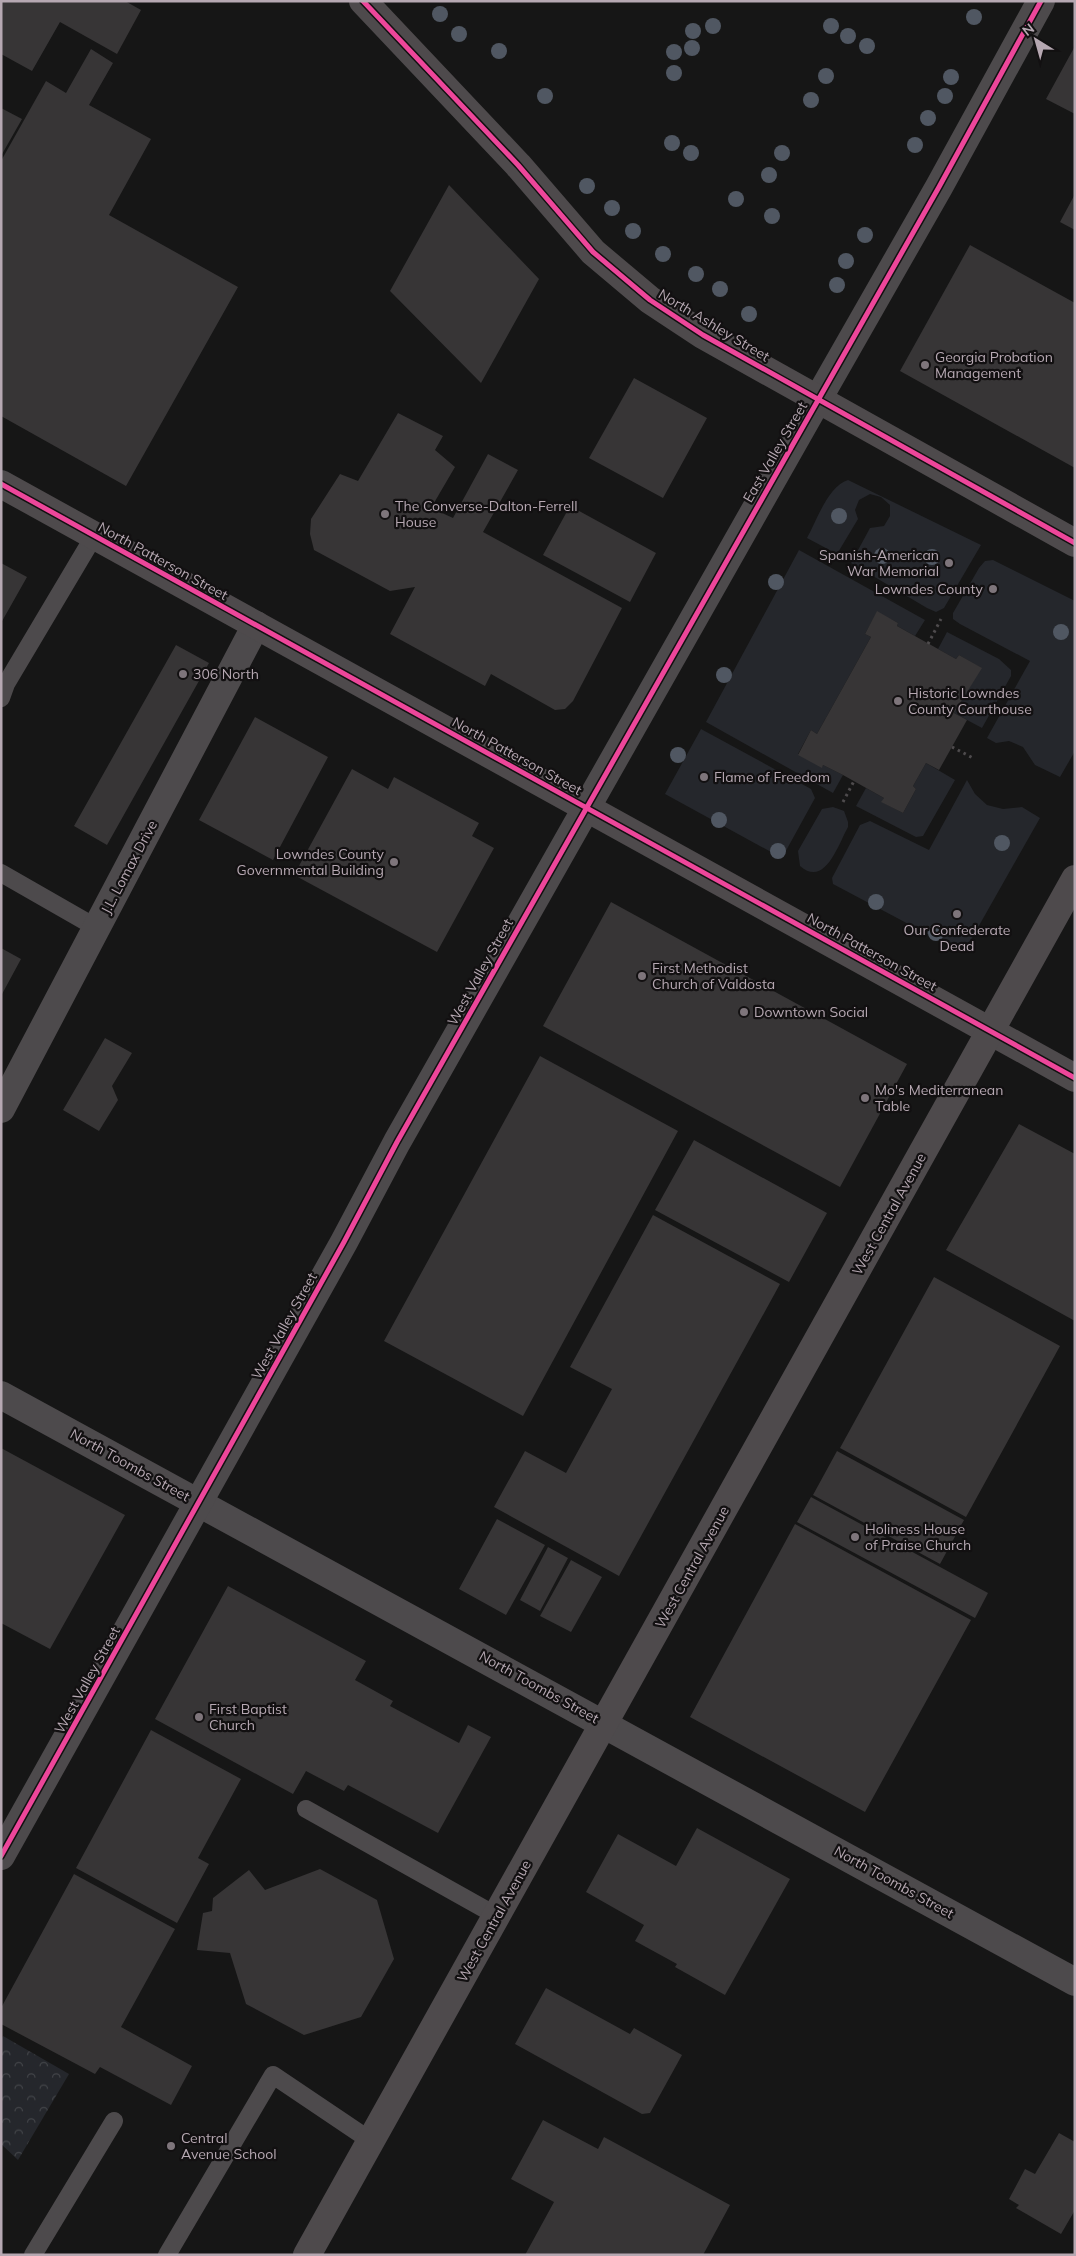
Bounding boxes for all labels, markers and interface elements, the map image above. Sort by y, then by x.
north arrow [1011,15,1061,65]
text: N [1019,19,1038,40]
street label: North Ashley Street [655,285,773,365]
place label: Georgia Probation Management [935,348,1053,382]
marker: Georgia Probation Management [919,359,931,371]
street label: East Valley Street [739,398,811,506]
place label: The Converse-Dalton-Ferrell House [395,497,578,531]
marker: The Converse-Dalton-Ferrell House [379,508,391,520]
street label: North Patterson Street [95,518,231,604]
place label: Spanish-American War Memorial [819,546,939,580]
marker: Spanish-American War Memorial [943,557,955,569]
place label: Lowndes County [875,580,984,598]
marker: Lowndes County [987,583,999,595]
place label: 306 North [193,665,259,683]
marker: 306 North [177,668,189,680]
place label: Historic Lowndes County Courthouse [908,684,1032,718]
marker: Historic Lowndes County Courthouse [892,695,904,707]
street label: North Patterson Street [449,713,585,799]
place label: Flame of Freedom [714,768,830,786]
marker: Flame of Freedom [698,771,710,783]
street label: J.L. Lomax Drive [97,817,161,917]
place label: Lowndes County Governmental Building [237,845,385,879]
marker: Lowndes County Governmental Building [388,856,400,868]
marker: Our Confederate Dead [951,908,963,920]
street label: North Patterson Street [804,909,940,995]
street label: West Valley Street [443,915,517,1028]
place label: Our Confederate Dead [904,921,1010,955]
place label: First Methodist Church of Valdosta [652,959,775,993]
marker: First Methodist Church of Valdosta [636,970,648,982]
place label: Downtown Social [754,1003,868,1021]
marker: Downtown Social [738,1006,750,1018]
place label: Mo's Mediterranean Table [875,1081,1003,1115]
marker: Mo's Mediterranean Table [859,1092,871,1104]
street label: West Central Avenue [848,1150,930,1278]
street label: West Valley Street [247,1269,321,1382]
street label: North Toombs Street [67,1425,193,1505]
street label: West Central Avenue [651,1503,733,1631]
place label: Holiness House of Praise Church [865,1520,971,1554]
marker: Holiness House of Praise Church [849,1531,861,1543]
street label: West Valley Street [50,1623,124,1736]
street label: North Toombs Street [476,1647,602,1727]
place label: First Baptist Church [209,1700,287,1734]
marker: First Baptist Church [193,1711,205,1723]
street label: North Toombs Street [831,1842,957,1922]
street label: West Central Avenue [453,1857,535,1985]
place label: Central Avenue School [181,2129,277,2163]
marker: Central Avenue School [165,2140,177,2152]

